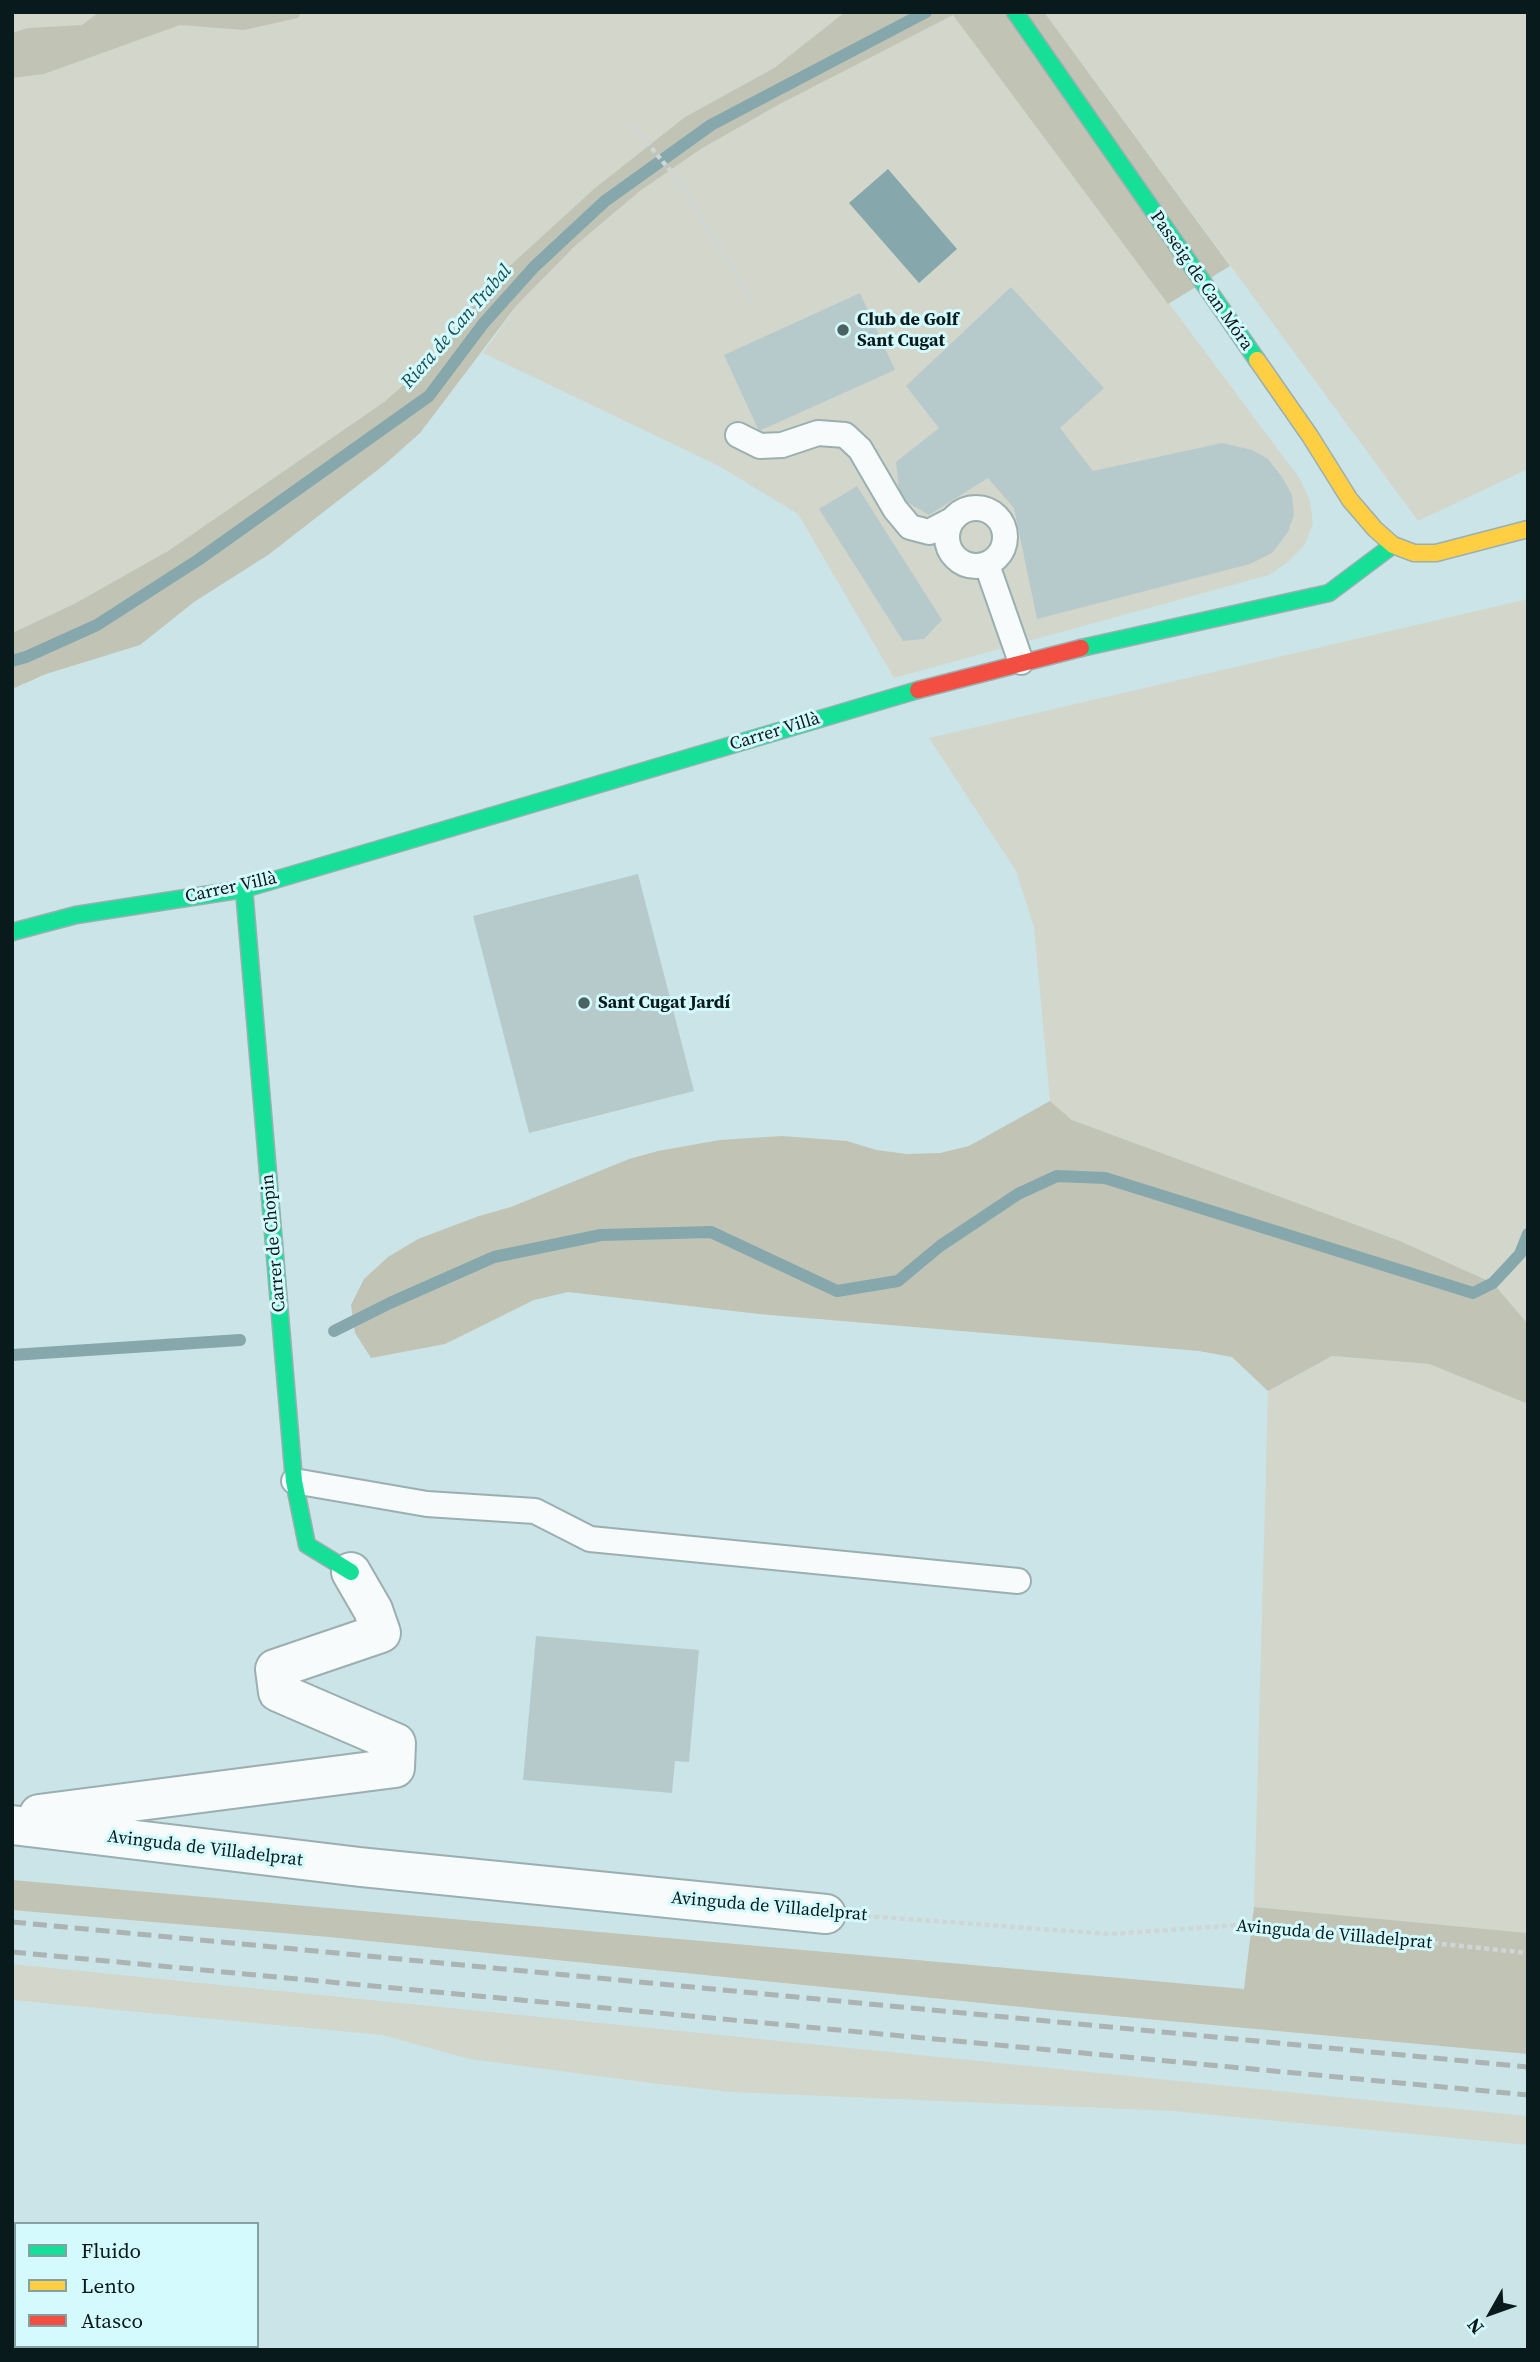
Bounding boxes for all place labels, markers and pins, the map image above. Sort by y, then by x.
place label: Club de Golf Sant Cugat [857,309,958,352]
marker: Club de Golf Sant Cugat [835,322,851,338]
place label: Sant Cugat Jardí [598,992,730,1014]
marker: Sant Cugat Jardí [576,995,592,1011]

